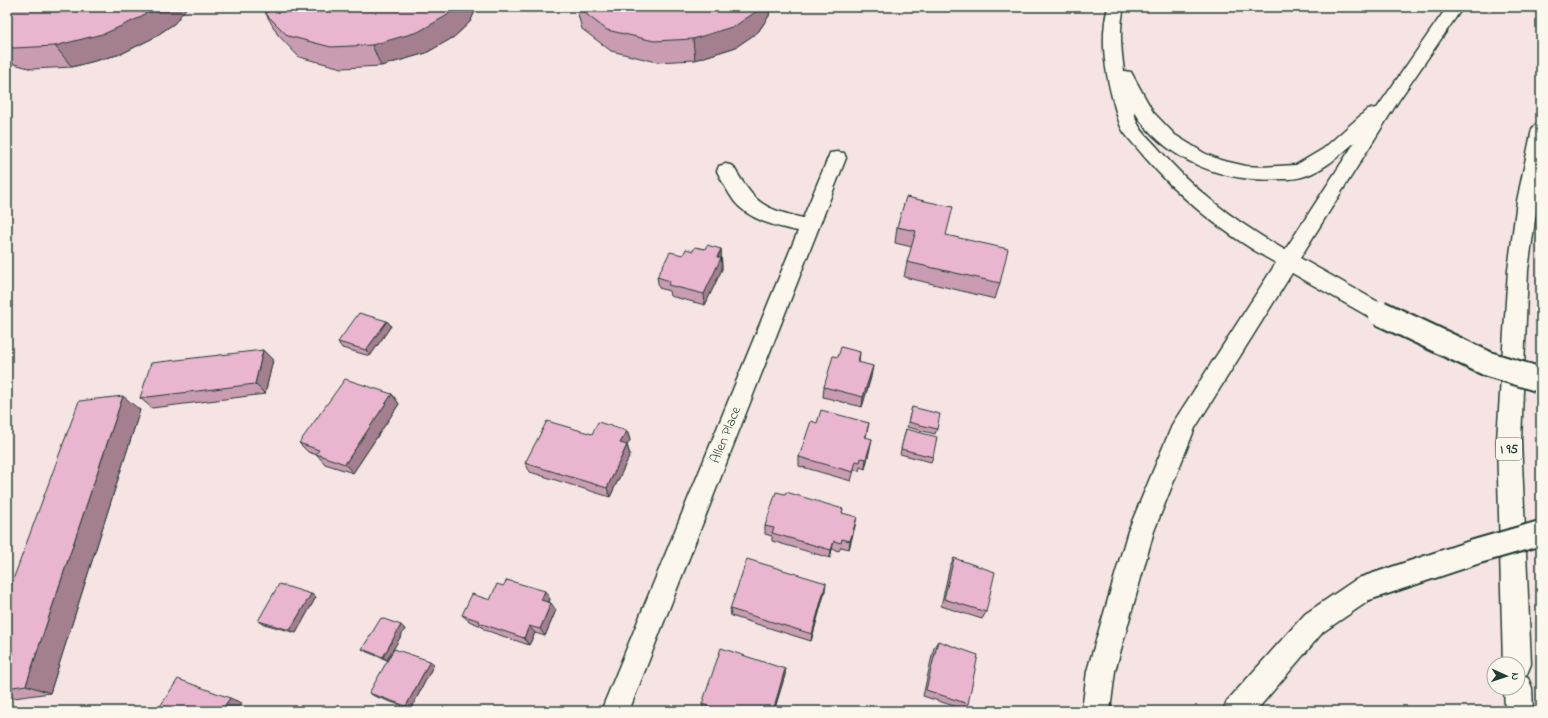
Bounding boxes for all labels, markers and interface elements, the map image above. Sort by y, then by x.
street label: Allen Place [705,403,747,467]
road number: I 95 [1496,438,1522,460]
north arrow [1486,656,1526,696]
text: N [1507,672,1523,681]

